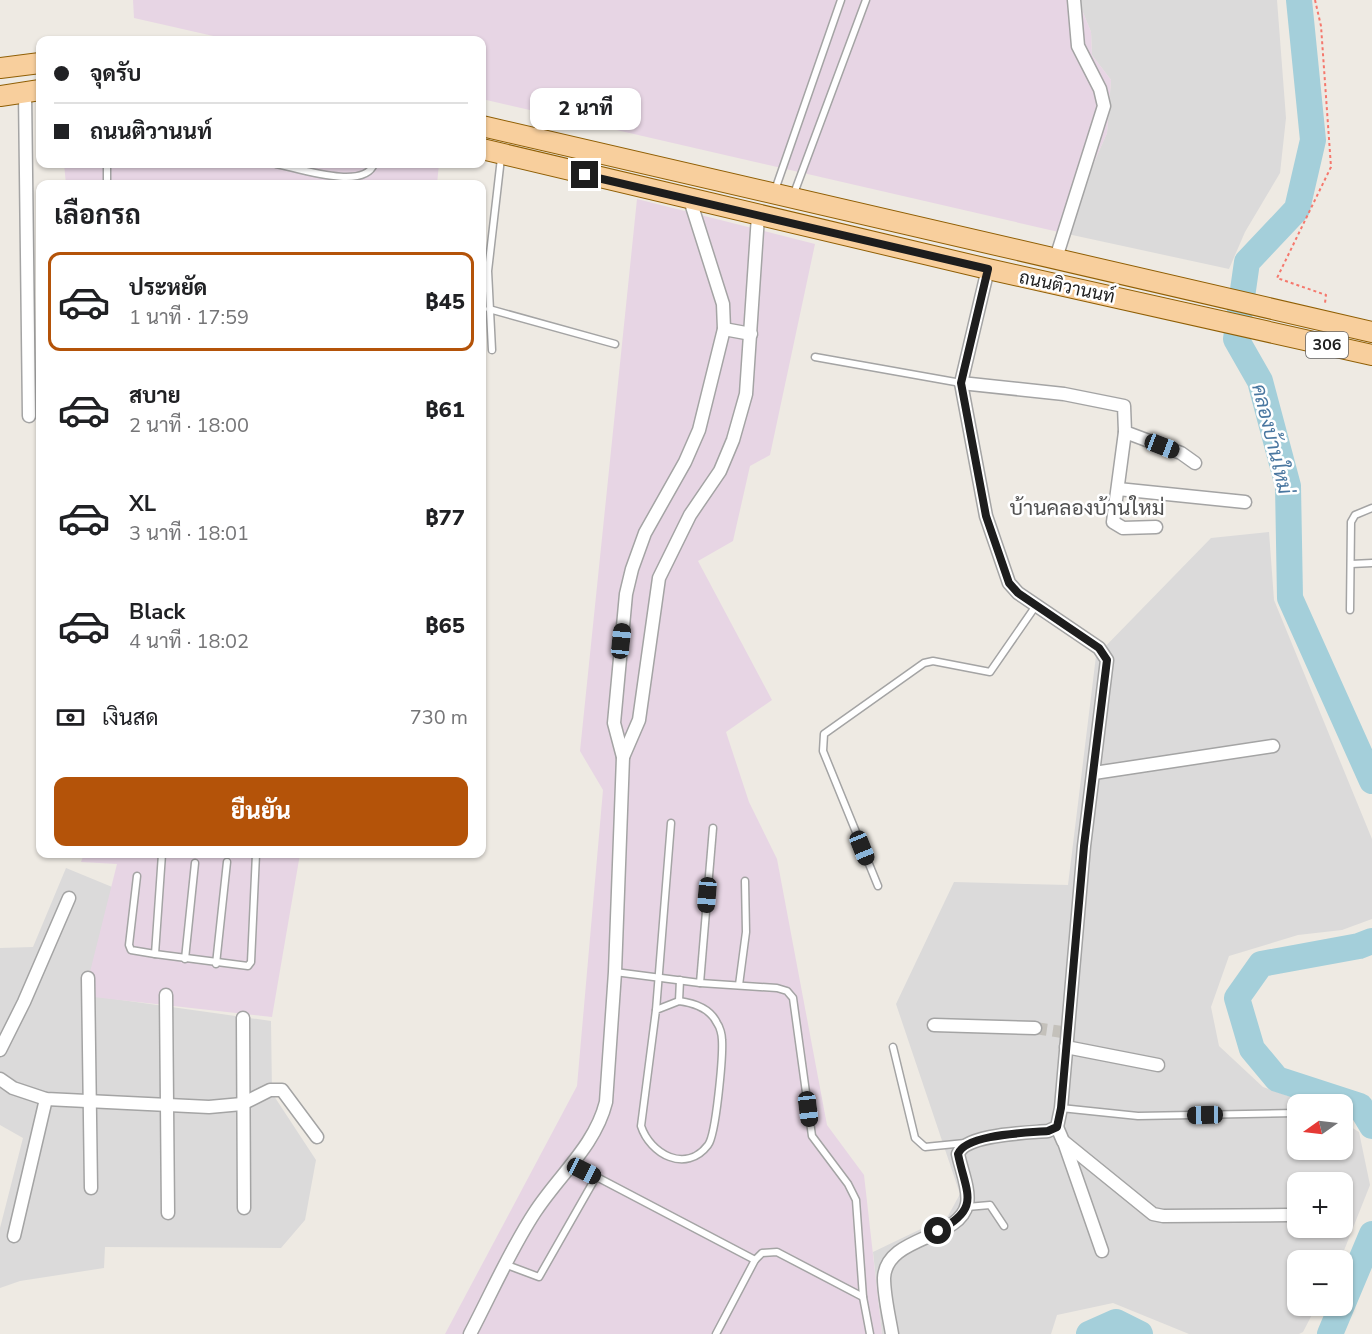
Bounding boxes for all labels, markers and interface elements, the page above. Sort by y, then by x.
text: จุดรับ [90,59,141,89]
callout: 2 นาที [530,88,640,130]
text: 2 นาที [558,95,613,122]
text: ถนนติวานนท์ [90,117,212,147]
route end [571,161,598,188]
text: เลือกรถ [54,197,141,234]
street label: ถนนติวานนท์ [1017,264,1117,309]
text: ประหยัด [129,273,207,303]
icon: car [57,275,111,329]
text: ฿45 [425,287,465,317]
text: 1 นาที · 17:59 [129,304,249,331]
road number: 306 [1306,332,1348,358]
text: สบาย [129,381,181,411]
water label: คลองบ้านใหม่ [1245,381,1299,498]
icon: car [57,383,111,437]
text: ฿61 [425,395,465,425]
text: 2 นาที · 18:00 [129,412,249,439]
car [1142,431,1182,461]
text: XL [129,489,156,519]
icon: car [57,491,111,545]
district label: บ้านคลองบ้านใหม่ [1009,494,1165,522]
text: ฿77 [425,503,465,533]
text: 3 นาที · 18:01 [129,520,249,547]
text: Black [129,597,185,627]
icon: car [57,599,111,653]
text: ฿65 [425,611,465,641]
car [610,622,632,660]
text: 4 นาที · 18:02 [129,628,249,655]
icon: cash [54,701,87,734]
text: เงินสด [102,703,159,733]
text: 730 m [410,704,468,731]
button: ยืนยัน [54,777,468,846]
car [847,828,877,868]
car [696,876,718,914]
car [797,1090,819,1128]
north arrow [1287,1094,1353,1160]
map controls [1287,1094,1353,1316]
car [1187,1106,1223,1124]
car [564,1155,604,1187]
button: + [1287,1172,1353,1238]
route start [924,1217,951,1244]
button: − [1287,1250,1353,1316]

